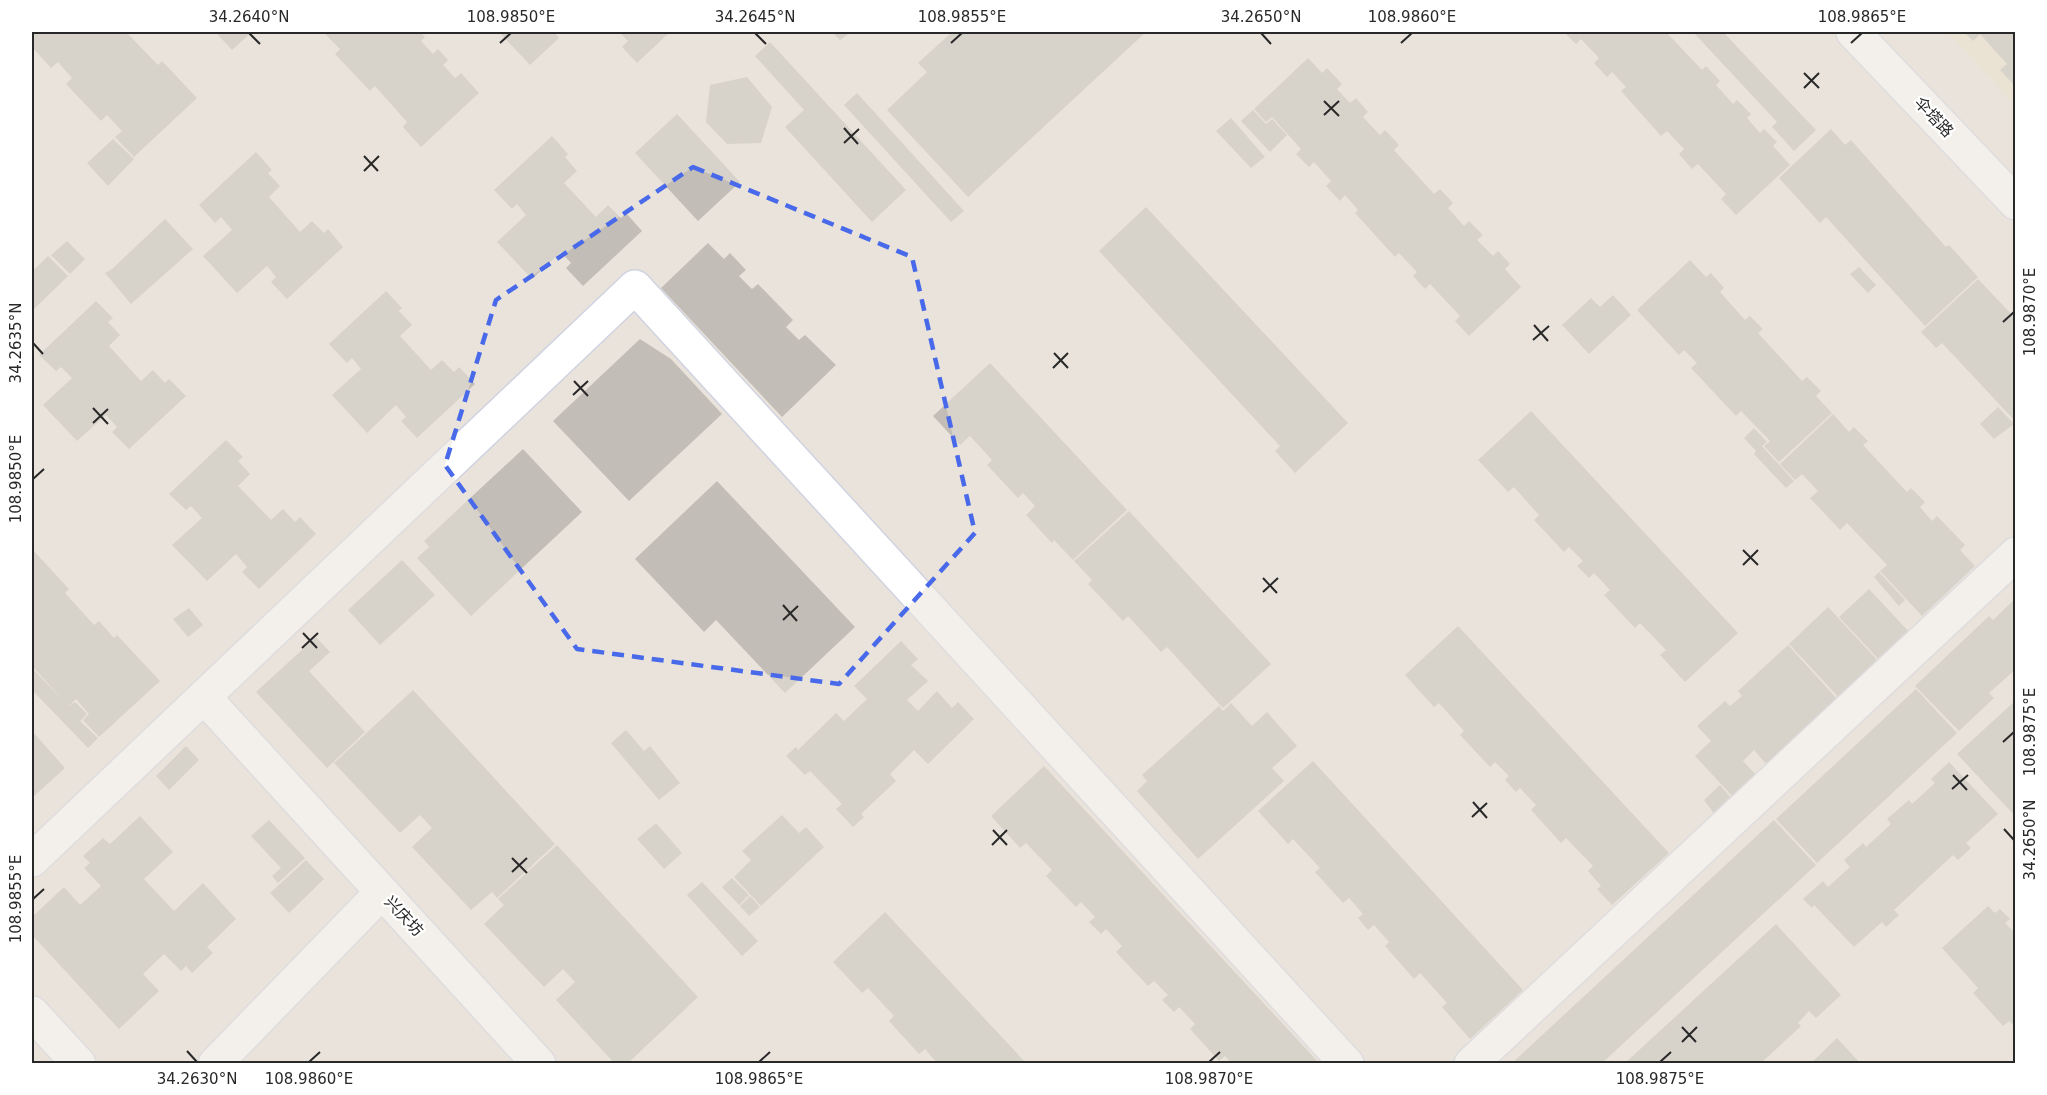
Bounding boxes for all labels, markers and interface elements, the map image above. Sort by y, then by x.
text: 34.2640°N [209,8,289,26]
text: 108.9850°E [467,8,555,26]
text: 34.2645°N [715,8,795,26]
text: 108.9855°E [918,8,1006,26]
text: 34.2650°N [1221,8,1301,26]
text: 108.9860°E [1368,8,1456,26]
text: 108.9865°E [1818,8,1906,26]
street label: 伞塔路 [1911,93,1957,141]
text: 108.9870°E [2021,268,2039,356]
text: 34.2635°N [7,303,25,383]
text: 108.9850°E [7,435,25,523]
text: 108.9875°E [2021,688,2039,776]
text: 34.2650°N [2021,800,2039,880]
text: 108.9855°E [7,855,25,943]
street label: 兴庆坊 [381,892,427,940]
text: 34.2630°N [157,1070,237,1088]
text: 108.9860°E [265,1070,353,1088]
text: 108.9865°E [715,1070,803,1088]
text: 108.9870°E [1165,1070,1253,1088]
text: 108.9875°E [1616,1070,1704,1088]

